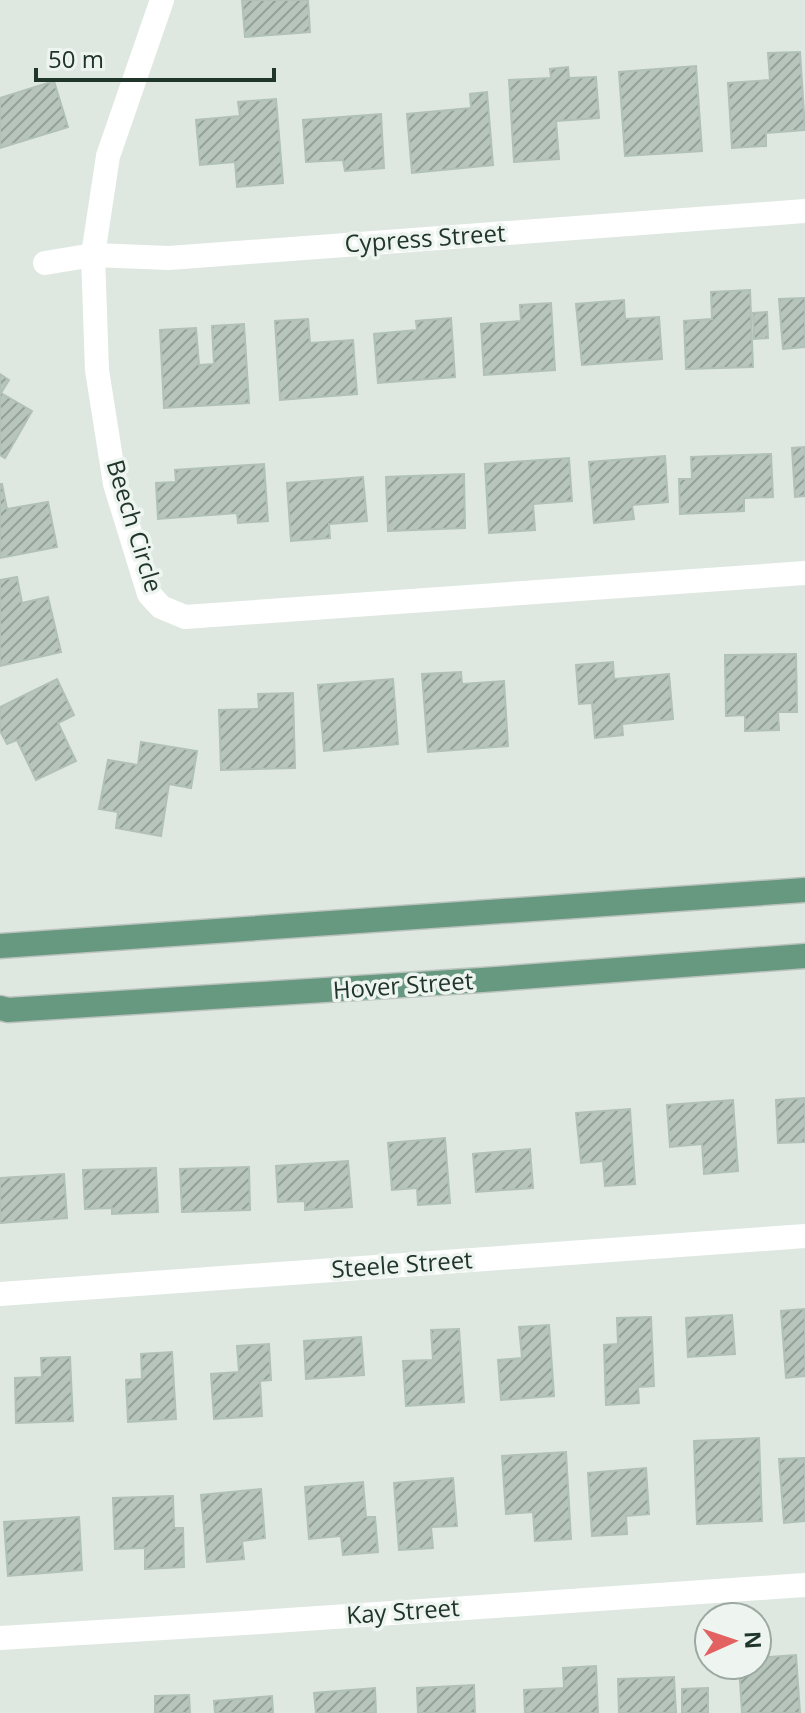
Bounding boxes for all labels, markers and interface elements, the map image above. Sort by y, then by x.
scale bar [36,32,274,82]
text: 50 m [48,42,104,75]
street label: Cypress Street [343,215,506,260]
street label: Beech Circle [100,455,171,596]
street label: Hover Street [332,963,474,1006]
street label: Steele Street [330,1242,474,1285]
street label: Kay Street [345,1590,461,1631]
north arrow [693,1601,773,1681]
text: N [739,1630,769,1650]

